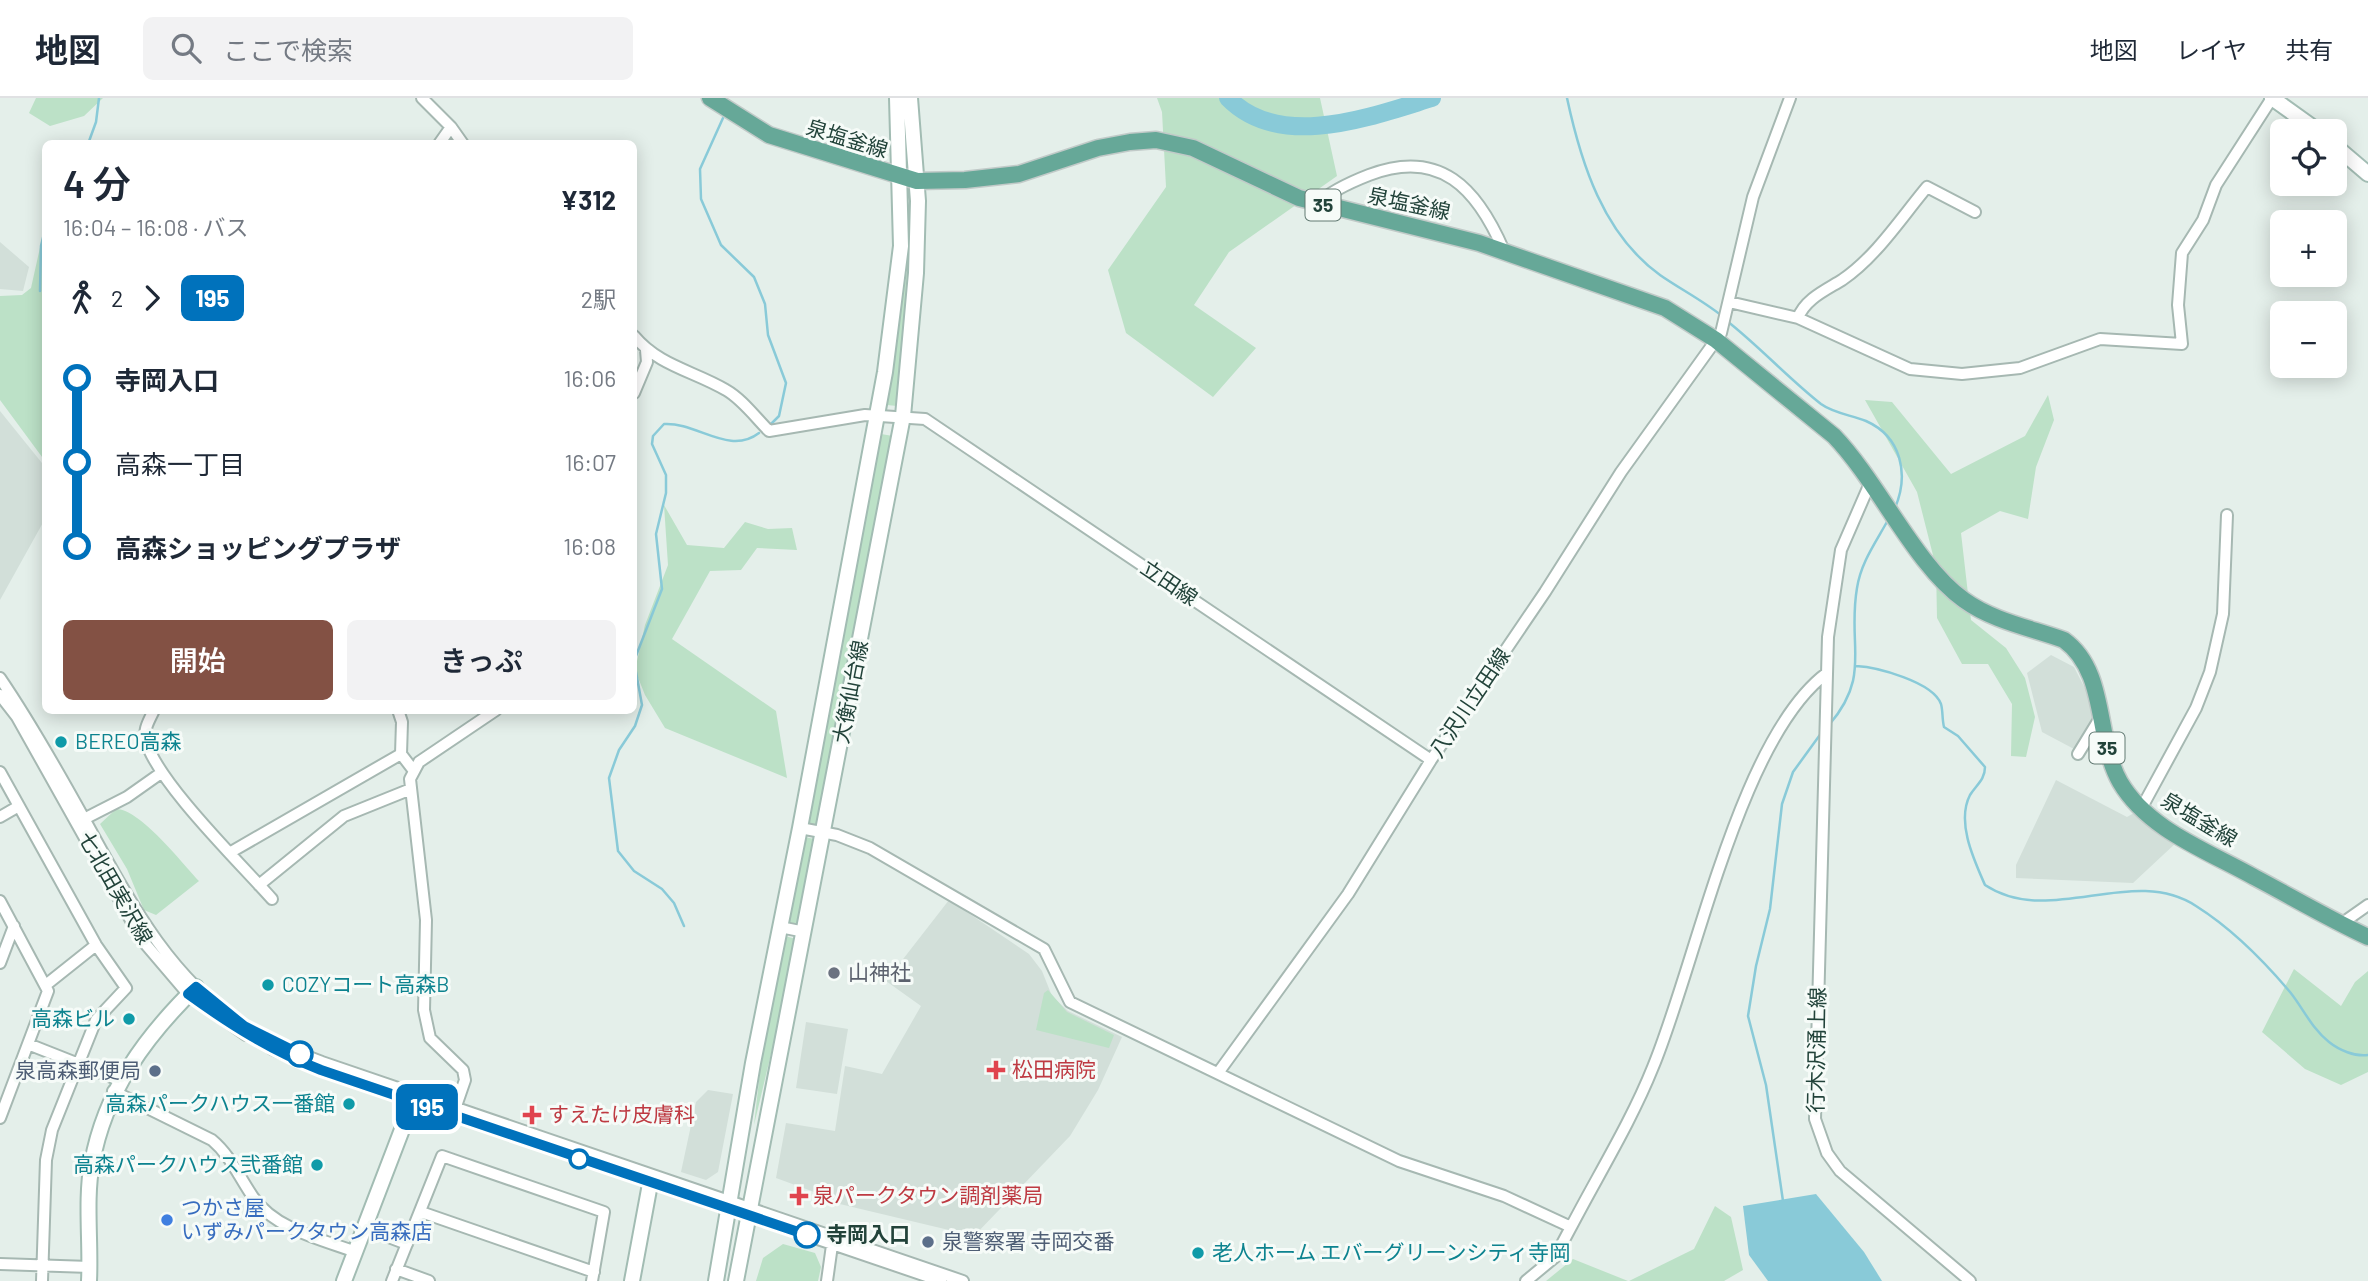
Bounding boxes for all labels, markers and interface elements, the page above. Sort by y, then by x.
search box [143,17,633,80]
text: 地図 [35,29,101,69]
icon: search [167,29,205,67]
text: ここで検索 [223,34,353,65]
text: 地図 [2090,35,2138,64]
text: レイヤ [2176,35,2247,64]
text: 共有 [2285,35,2333,64]
street label: 泉塩釜線 [804,113,891,162]
map controls [2270,119,2347,378]
button: locate [2270,119,2347,196]
text: 4 分 [63,160,131,206]
street label: 泉塩釜線 [1366,182,1453,223]
text: ¥312 [560,184,616,215]
road number: 35 [1306,190,1340,220]
button: + [2270,210,2347,287]
text: 16:04 – 16:08 · バス [63,213,249,241]
icon: walk [63,279,101,317]
icon: forward [133,279,171,317]
text: 195 [195,283,230,312]
text: 2 [111,284,123,312]
text: 2駅 [581,285,616,313]
button: − [2270,301,2347,378]
text: 寺岡入口 [115,364,219,395]
text: 16:06 [563,364,616,392]
text: 高森一丁目 [115,448,245,479]
text: 16:07 [564,448,616,476]
text: 高森ショッピングプラザ [115,532,401,563]
text: 16:08 [563,532,616,560]
street label: 立田線 [1137,554,1203,610]
button: 開始 [63,620,333,700]
button: きっぷ [347,620,616,700]
street label: 大衡仙台線 [827,638,872,746]
street label: 八沢川立田線 [1423,643,1514,761]
place label: BEREO高森 [75,728,182,753]
road number: 35 [2090,733,2124,764]
marker: BEREO高森 [53,734,69,750]
street label: 泉塩釜線 [2157,786,2242,851]
street label: 七北田実沢線 [74,826,159,948]
place label: 山神社 [848,959,911,984]
marker: 山神社 [826,965,842,981]
place label: COZYコート高森B [282,971,449,996]
marker: COZYコート高森B [260,977,276,993]
street label: 行木沢涌上線 [1802,987,1829,1113]
place label: 高森ビル [31,1005,115,1030]
marker: 高森ビル [121,1011,137,1027]
unlabelled marker [287,1041,313,1067]
place label: 松田病院 [1012,1056,1096,1081]
place label: 泉高森郵便局 [15,1057,141,1082]
marker: 松田病院 [986,1060,1006,1080]
marker: 泉高森郵便局 [147,1063,163,1079]
line badge: 195 [387,1084,467,1130]
place label: 高森パークハウス一番館 [105,1090,335,1115]
text: 195 [410,1092,444,1121]
marker: 高森パークハウス一番館 [341,1096,357,1112]
place label: すえたけ皮膚科 [548,1101,695,1126]
marker: すえたけ皮膚科 [522,1105,542,1125]
unlabelled marker [569,1149,589,1169]
place label: 高森パークハウス弐番館 [73,1151,303,1176]
marker: 高森パークハウス弐番館 [309,1157,325,1173]
place label: 泉パークタウン調剤薬局 [813,1182,1043,1207]
marker: 泉パークタウン調剤薬局 [791,1188,807,1204]
place label: つかさ屋 いずみパークタウン高森店 [181,1194,432,1243]
marker: つかさ屋 いずみパークタウン高森店 [159,1212,175,1228]
place label: 寺岡入口 [826,1221,910,1246]
marker: 寺岡入口 [794,1222,820,1248]
place label: 泉警察署 寺岡交番 [942,1228,1114,1253]
marker: 泉警察署 寺岡交番 [920,1234,936,1250]
place label: 老人ホーム エバーグリーンシティ寺岡 [1212,1239,1570,1264]
marker: 老人ホーム エバーグリーンシティ寺岡 [1190,1245,1206,1261]

